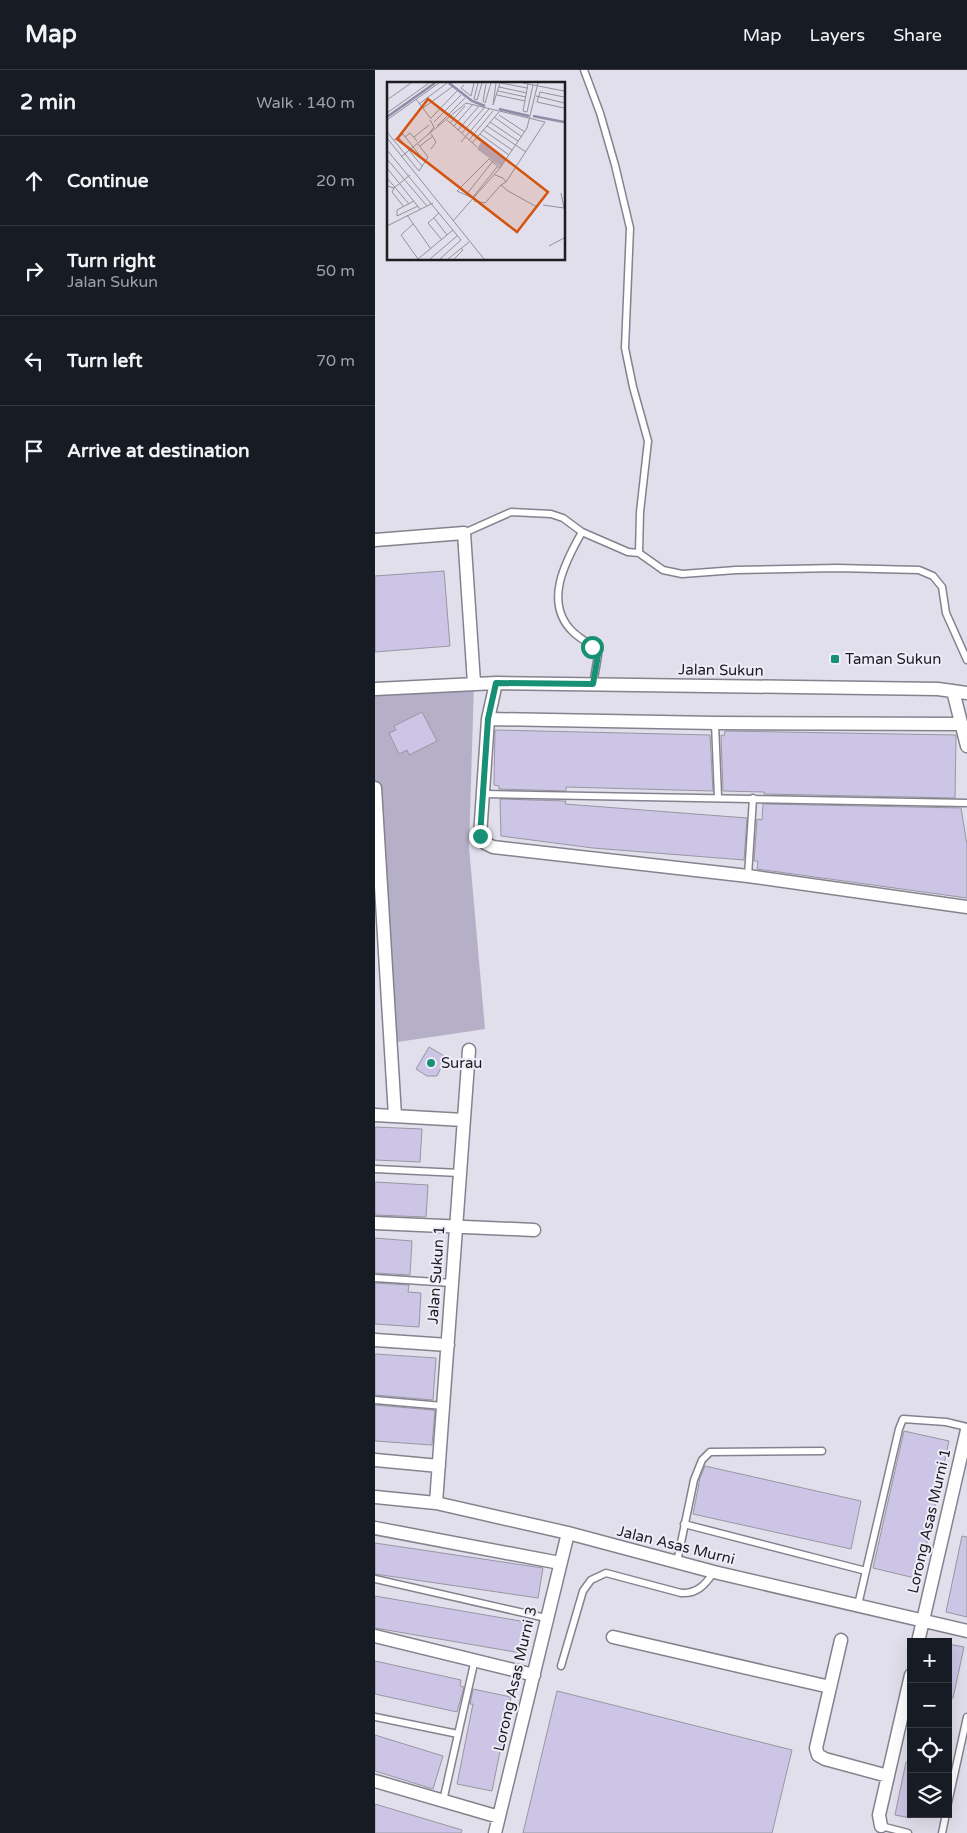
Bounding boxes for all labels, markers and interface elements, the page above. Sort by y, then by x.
text: Map [25,20,77,49]
text: Map [743,24,782,46]
text: Layers [810,24,865,46]
text: Share [893,24,942,46]
inset map [387,82,565,260]
text: 2 min [20,90,76,115]
text: Walk · 140 m [256,93,355,113]
icon: ahead [20,167,48,195]
text: Continue [67,170,149,192]
text: 20 m [316,171,355,191]
text: Turn right [67,250,155,272]
icon: right [20,257,48,285]
text: 50 m [316,261,355,281]
text: Jalan Sukun [67,272,158,292]
icon: left [20,347,48,375]
text: Turn left [67,350,143,372]
text: 70 m [316,351,355,371]
icon: arrive [20,437,48,465]
text: Arrive at destination [67,440,250,462]
route start [581,636,604,659]
place label: Taman Sukun [845,650,941,668]
marker: Taman Sukun [829,653,841,665]
street label: Jalan Sukun [678,660,764,680]
route end [469,825,492,848]
place label: Surau [441,1054,483,1072]
marker: Surau [425,1057,437,1069]
street label: Jalan Sukun 1 [424,1225,448,1325]
street label: Lorong Asas Murni 1 [904,1447,954,1595]
street label: Jalan Asas Murni [615,1522,737,1568]
street label: Lorong Asas Murni 3 [490,1605,540,1753]
map controls [907,1638,952,1818]
button: + [907,1638,952,1683]
button: − [907,1683,952,1728]
button: locate [907,1728,952,1773]
button: layers [907,1773,952,1818]

